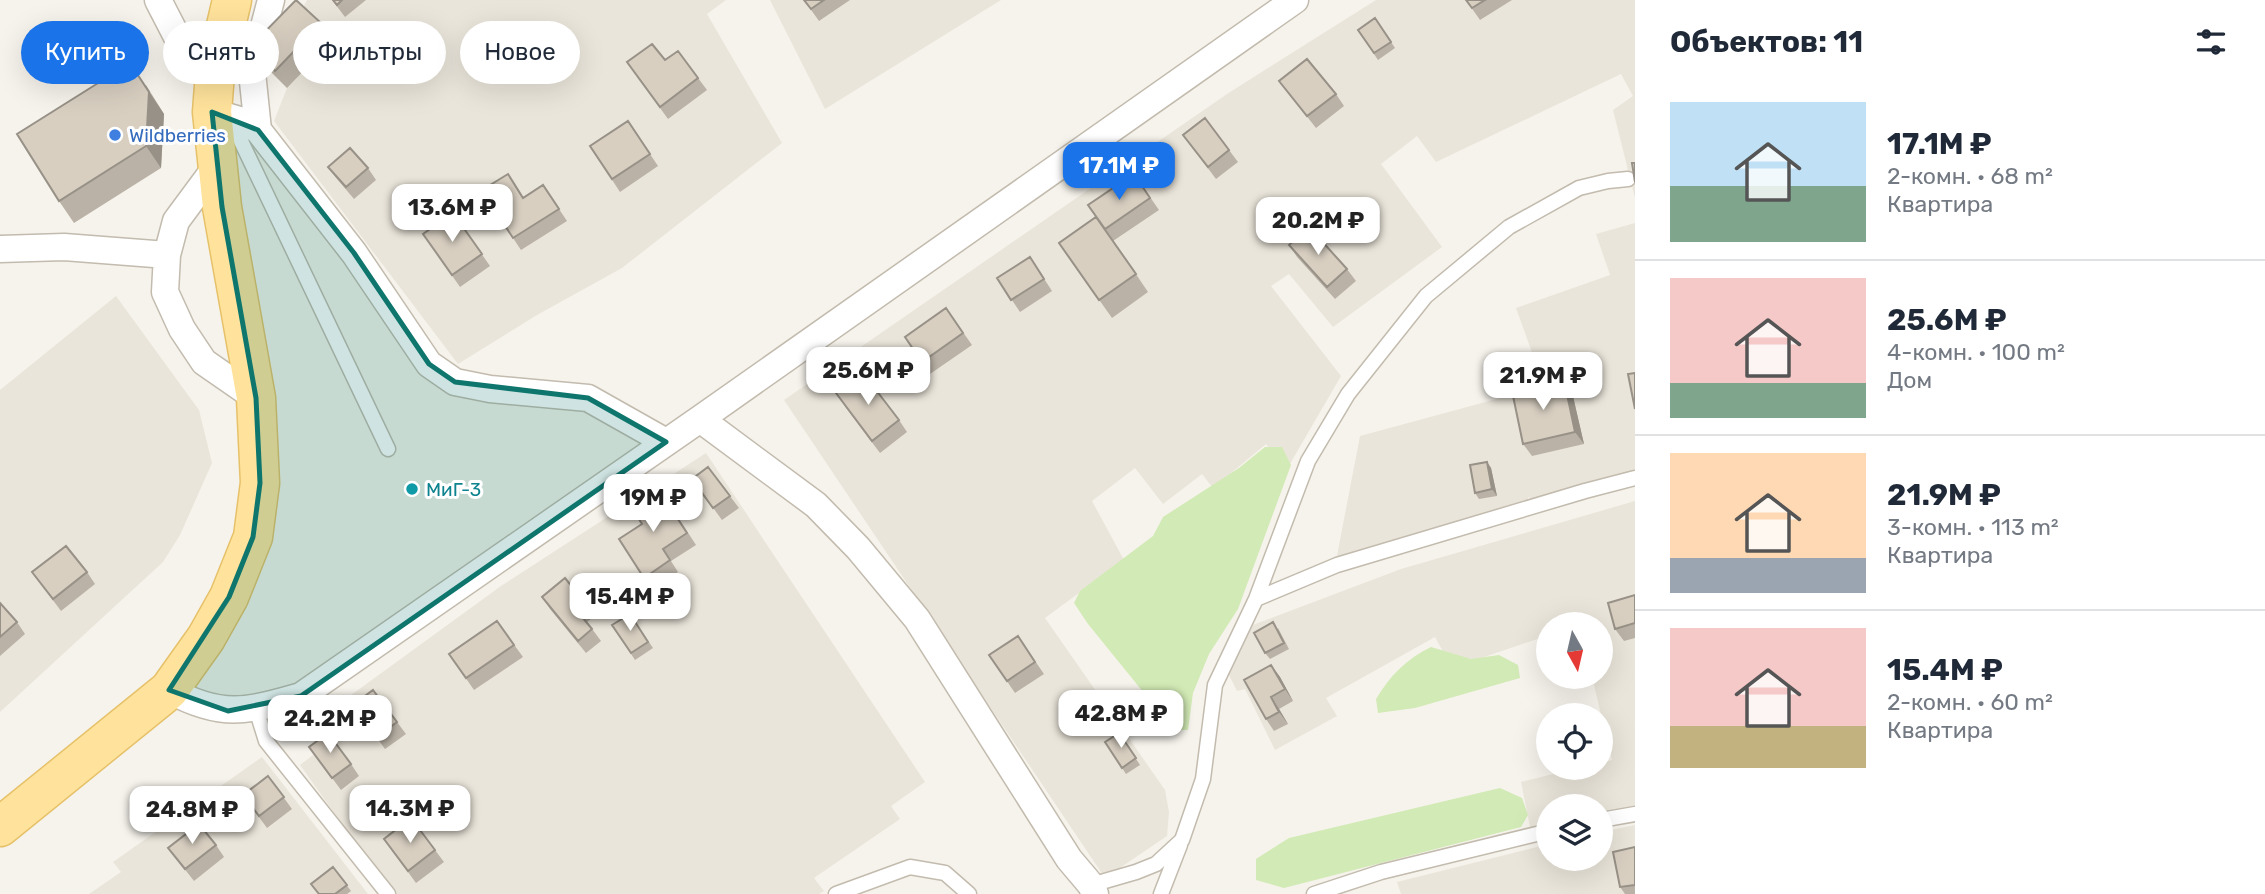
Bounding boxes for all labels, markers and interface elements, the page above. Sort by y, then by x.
chip: Купить [21,21,149,84]
chip: Снять [163,21,279,84]
chip: Фильтры [293,21,446,84]
chip: Новое [460,21,580,84]
icon: filters [2192,23,2230,61]
text: Объектов: 11 [1670,24,1863,60]
place label: Wildberries [129,124,226,147]
text: 17.1M ₽ [1887,126,1992,162]
marker: Wildberries [107,127,123,143]
icon: home [1726,130,1810,214]
pin: 17.1M ₽ [1054,142,1184,202]
text: 17.1M ₽ [1079,151,1159,179]
text: 2-комн. · 68 m² [1887,162,2053,190]
pin: 13.6M ₽ [387,184,517,244]
text: Квартира [1887,190,1993,218]
text: 13.6M ₽ [408,193,496,221]
pin: 20.2M ₽ [1253,198,1383,257]
text: 20.2M ₽ [1272,206,1364,234]
text: 25.6M ₽ [1887,302,2007,338]
icon: home [1726,306,1810,390]
text: 4-комн. · 100 m² [1887,338,2065,366]
pin: 25.6M ₽ [803,348,933,407]
pin: 21.9M ₽ [1478,352,1608,412]
text: 25.6M ₽ [822,356,914,384]
text: 21.9M ₽ [1499,361,1587,389]
text: Дом [1887,366,1932,394]
pin: 19M ₽ [604,475,702,534]
text: 21.9M ₽ [1887,477,2001,513]
place label: МиГ-3 [426,478,481,501]
marker: МиГ-3 [404,481,420,497]
icon: home [1726,481,1810,565]
text: 19M ₽ [620,483,686,511]
text: 3-комн. · 113 m² [1887,513,2059,541]
text: Квартира [1887,541,1993,569]
pin: 15.4M ₽ [565,574,695,633]
text: 15.4M ₽ [586,582,674,610]
north arrow [1536,612,1614,690]
map controls [1536,612,1613,871]
text: 15.4M ₽ [1887,652,2003,688]
icon: home [1726,656,1810,740]
text: 2-комн. · 60 m² [1887,688,2053,716]
pin: 42.8M ₽ [1056,690,1186,750]
pin: 24.2M ₽ [265,696,395,755]
text: 42.8M ₽ [1074,699,1168,727]
button: locate [1536,703,1613,780]
text: 24.2M ₽ [284,704,376,732]
text: Квартира [1887,716,1993,744]
pin: 24.8M ₽ [127,786,257,846]
pin: 14.3M ₽ [345,786,475,845]
text: 14.3M ₽ [365,794,455,822]
button: layers [1536,794,1613,871]
text: 24.8M ₽ [146,795,238,823]

